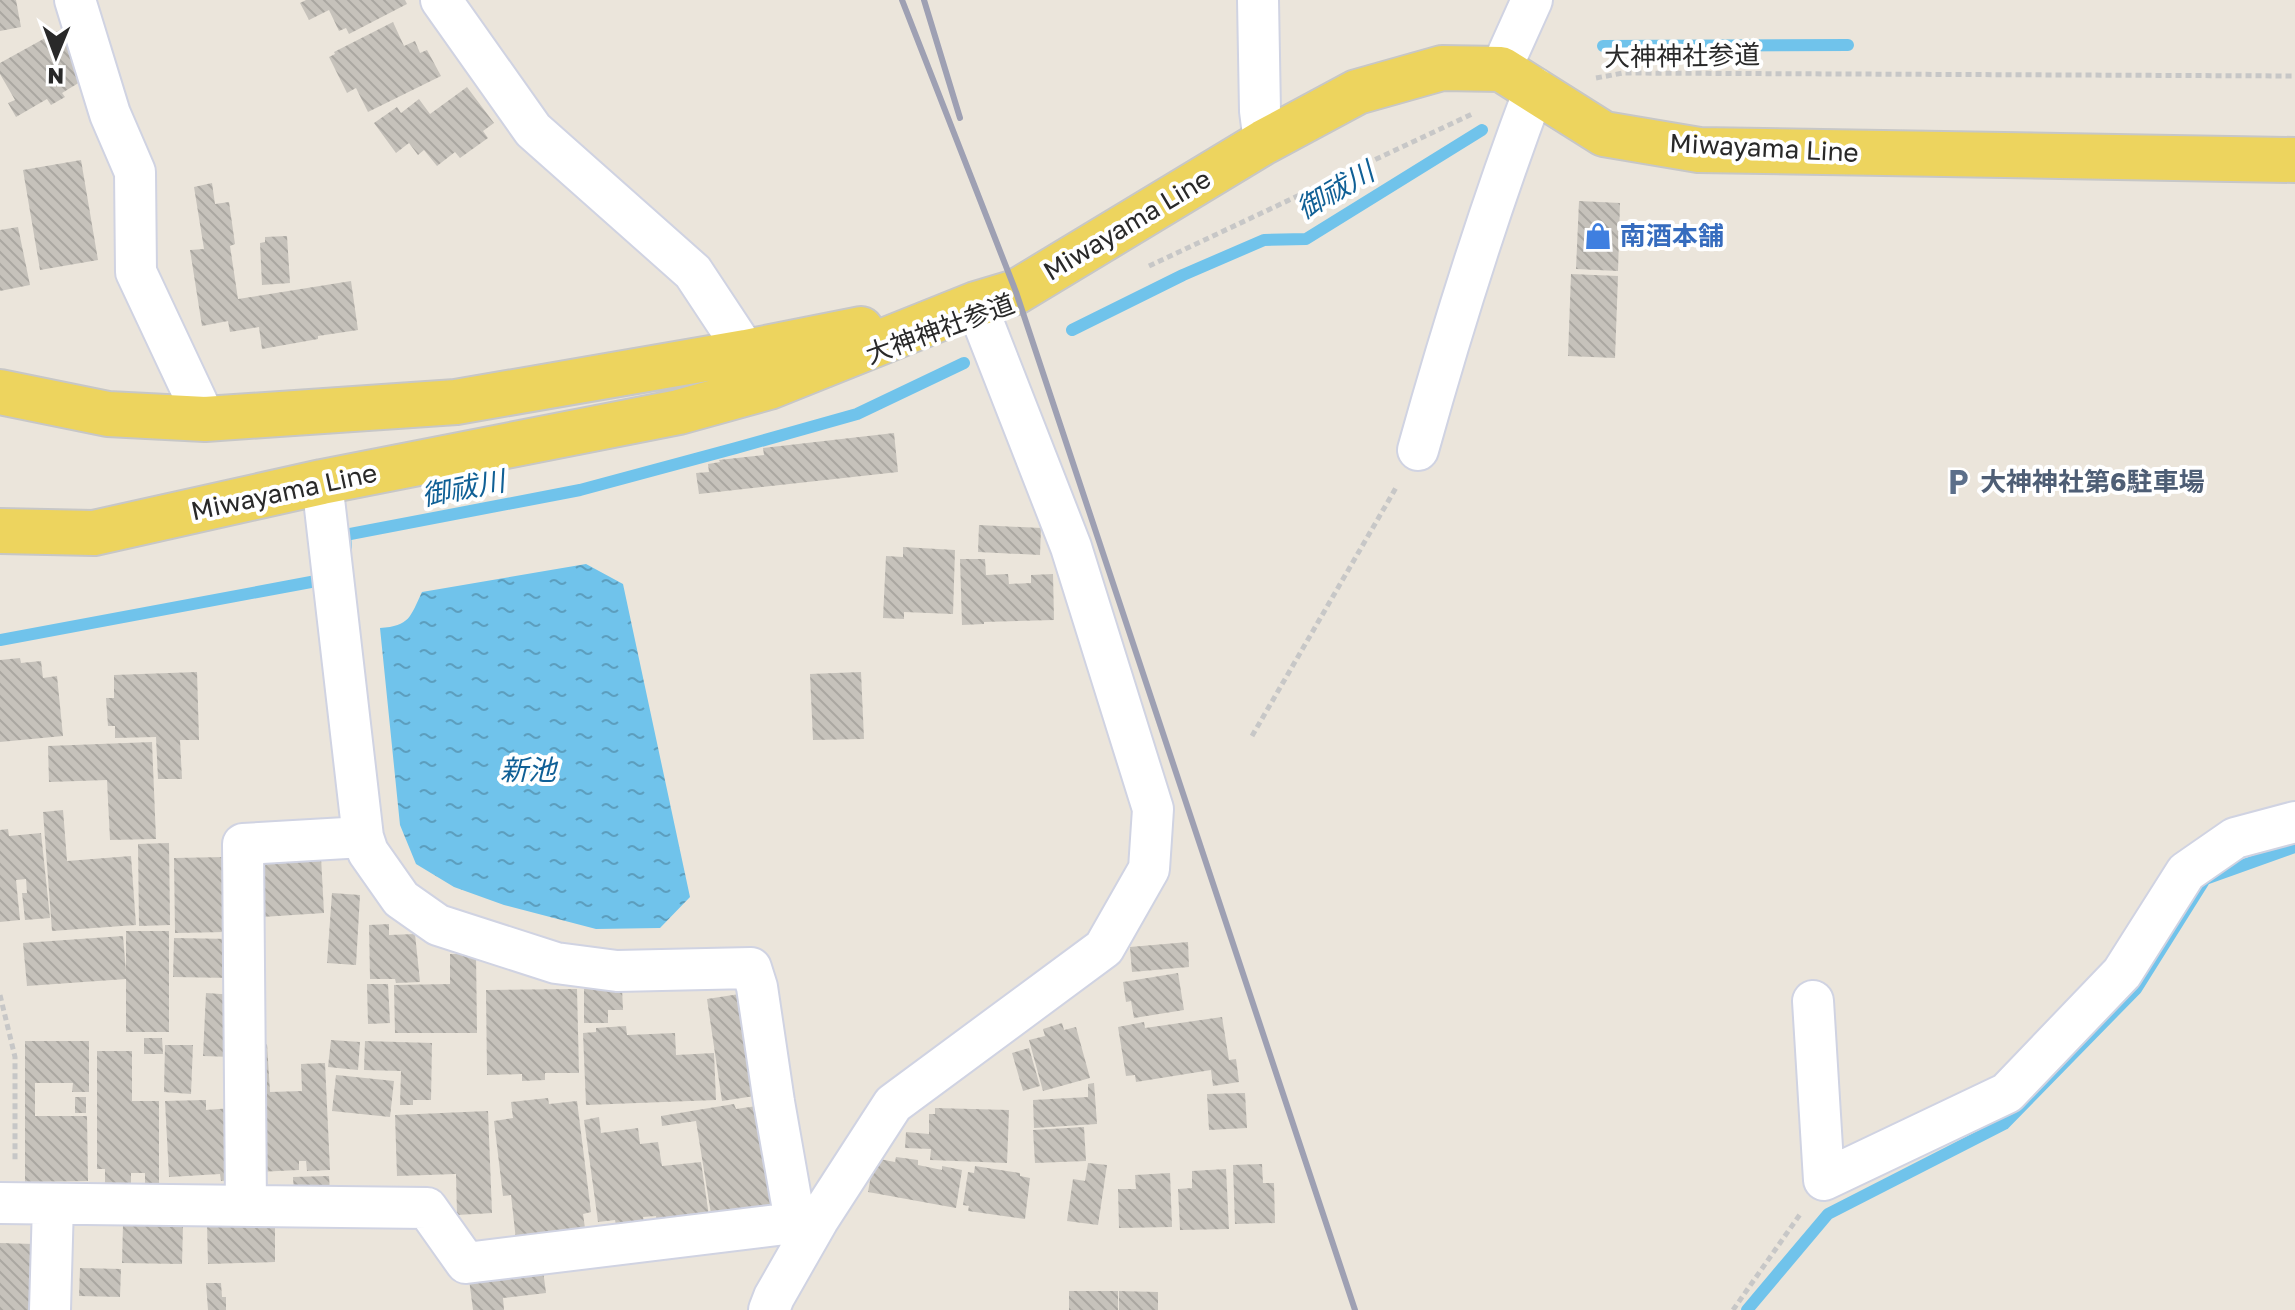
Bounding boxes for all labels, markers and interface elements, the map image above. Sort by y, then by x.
north arrow [16,16,96,96]
street label: 大神神社参道 [1604,39,1760,72]
text: N [47,63,64,90]
street label: Miwayama Line [1669,127,1859,168]
water label: 御祓川 [1290,153,1382,225]
street label: Miwayama Line [1038,162,1216,287]
place label: 南酒本舗 [1620,220,1724,251]
shop icon: 南酒本舗 [1583,221,1613,251]
street label: 大神神社参道 [861,287,1018,370]
street label: Miwayama Line [188,457,380,526]
water label: 御祓川 [419,463,510,512]
place label: 大神神社第6駐車場 [1980,466,2205,497]
parking icon: 大神神社第6駐車場 [1943,467,1973,497]
water label: 新池 [500,753,559,786]

